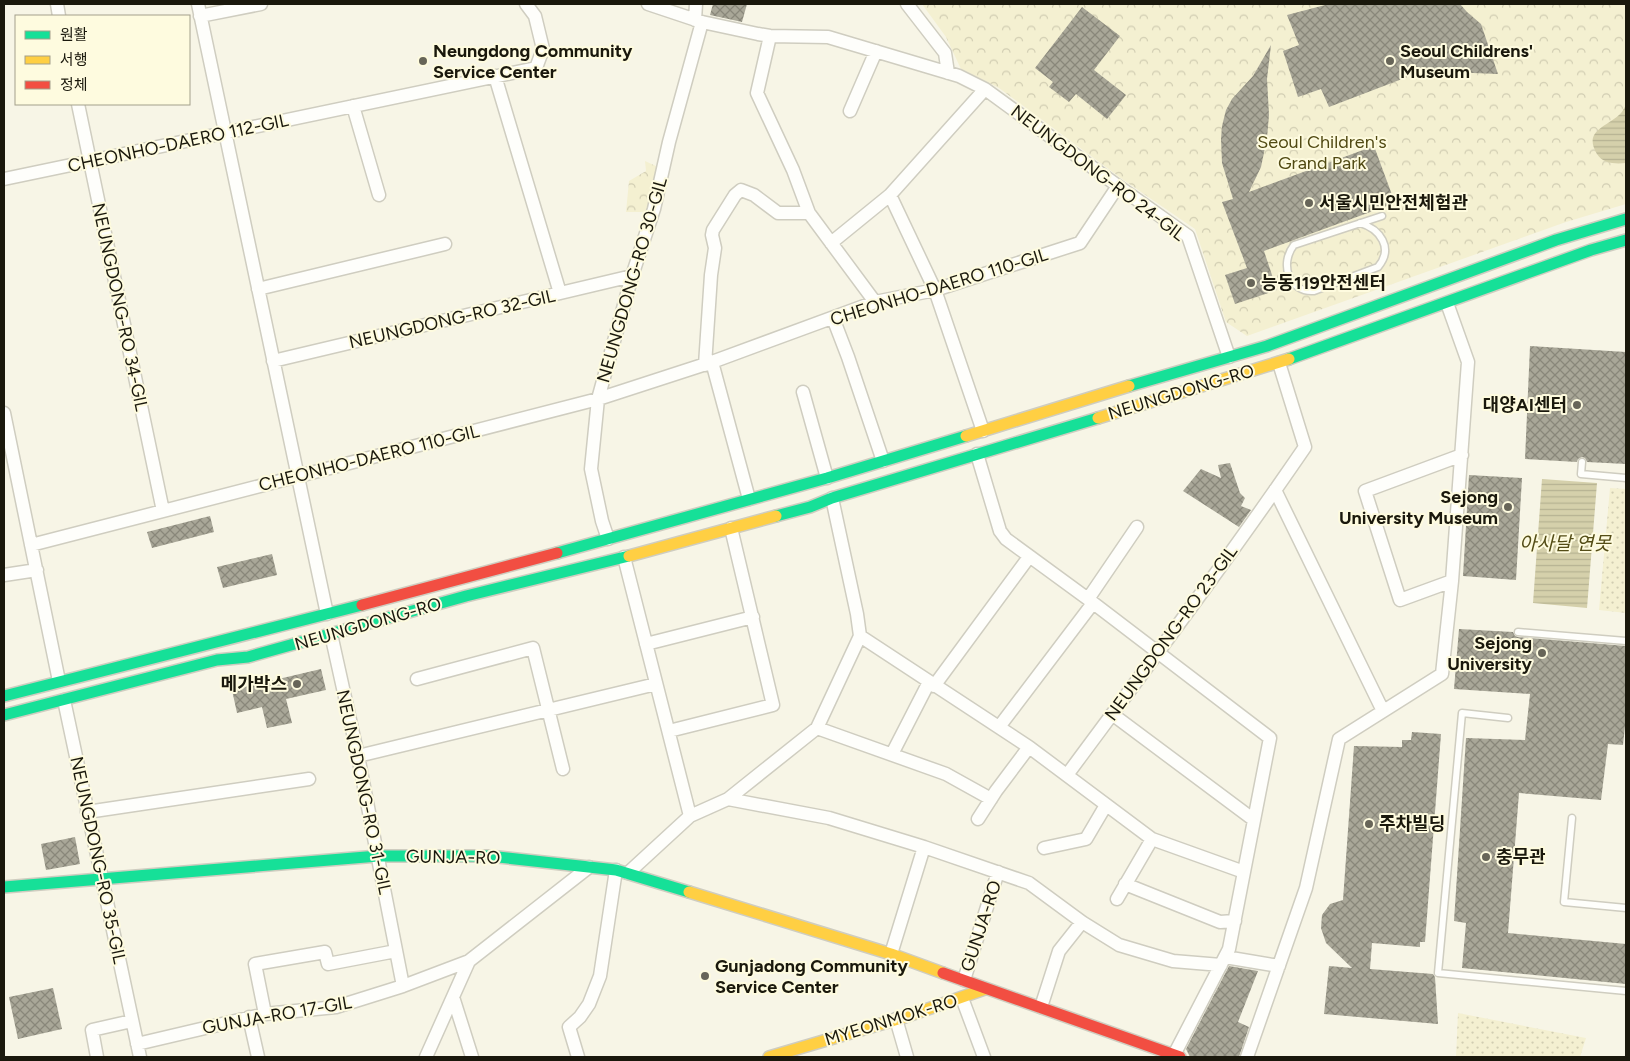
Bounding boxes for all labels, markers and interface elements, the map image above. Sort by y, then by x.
legend [15,15,190,105]
text: 원활 [60,26,88,44]
place label: Neungdong Community Service Center [433,40,633,83]
place label: Seoul Childrens' Museum [1400,40,1533,83]
text: 서행 [60,51,88,69]
marker: Neungdong Community Service Center [417,55,429,67]
marker: Seoul Childrens' Museum [1384,55,1396,67]
text: 정체 [60,76,88,94]
street label: NEUNGDONG-RO 24-GIL [1007,100,1190,246]
street label: CHEONHO-DAERO 112-GIL [66,109,291,177]
park label: Seoul Children's Grand Park [1257,131,1387,174]
street label: NEUNGDONG-RO 30-GIL [592,174,672,385]
place label: 서울시민안전체험관 [1319,192,1468,214]
marker: 서울시민안전체험관 [1303,197,1315,209]
street label: NEUNGDONG-RO 34-GIL [87,201,153,414]
street label: CHEONHO-DAERO 110-GIL [827,243,1051,331]
place label: 능동119안전센터 [1261,272,1386,294]
marker: 능동119안전센터 [1245,277,1257,289]
street label: NEUNGDONG-RO 32-GIL [347,284,558,353]
street label: NEUNGDONG-RO [1105,359,1257,425]
place label: 대양AI센터 [1483,394,1567,416]
marker: 대양AI센터 [1571,399,1583,411]
street label: CHEONHO-DAERO 110-GIL [256,420,482,496]
place label: Sejong University Museum [1339,486,1498,529]
marker: Sejong University Museum [1502,501,1514,513]
water label: 아사달 연못 [1519,532,1613,555]
street label: NEUNGDONG-RO 23-GIL [1100,541,1242,725]
street label: NEUNGDONG-RO [292,593,444,655]
place label: Sejong University [1447,632,1533,675]
marker: Sejong University [1536,647,1548,659]
place label: 메가박스 [221,673,287,695]
marker: 메가박스 [291,678,303,690]
street label: NEUNGDONG-RO 31-GIL [332,688,397,897]
street label: NEUNGDONG-RO 35-GIL [65,754,131,966]
place label: 주차빌딩 [1379,813,1445,835]
marker: 주차빌딩 [1363,818,1375,830]
street label: GUNJA-RO [406,845,500,869]
place label: 충무관 [1496,846,1546,868]
marker: 충무관 [1480,851,1492,863]
street label: GUNJA-RO [956,878,1006,974]
place label: Gunjadong Community Service Center [715,955,908,998]
marker: Gunjadong Community Service Center [699,970,711,982]
street label: MYEONMOK-RO [822,989,960,1051]
street label: GUNJA-RO 17-GIL [201,991,354,1039]

